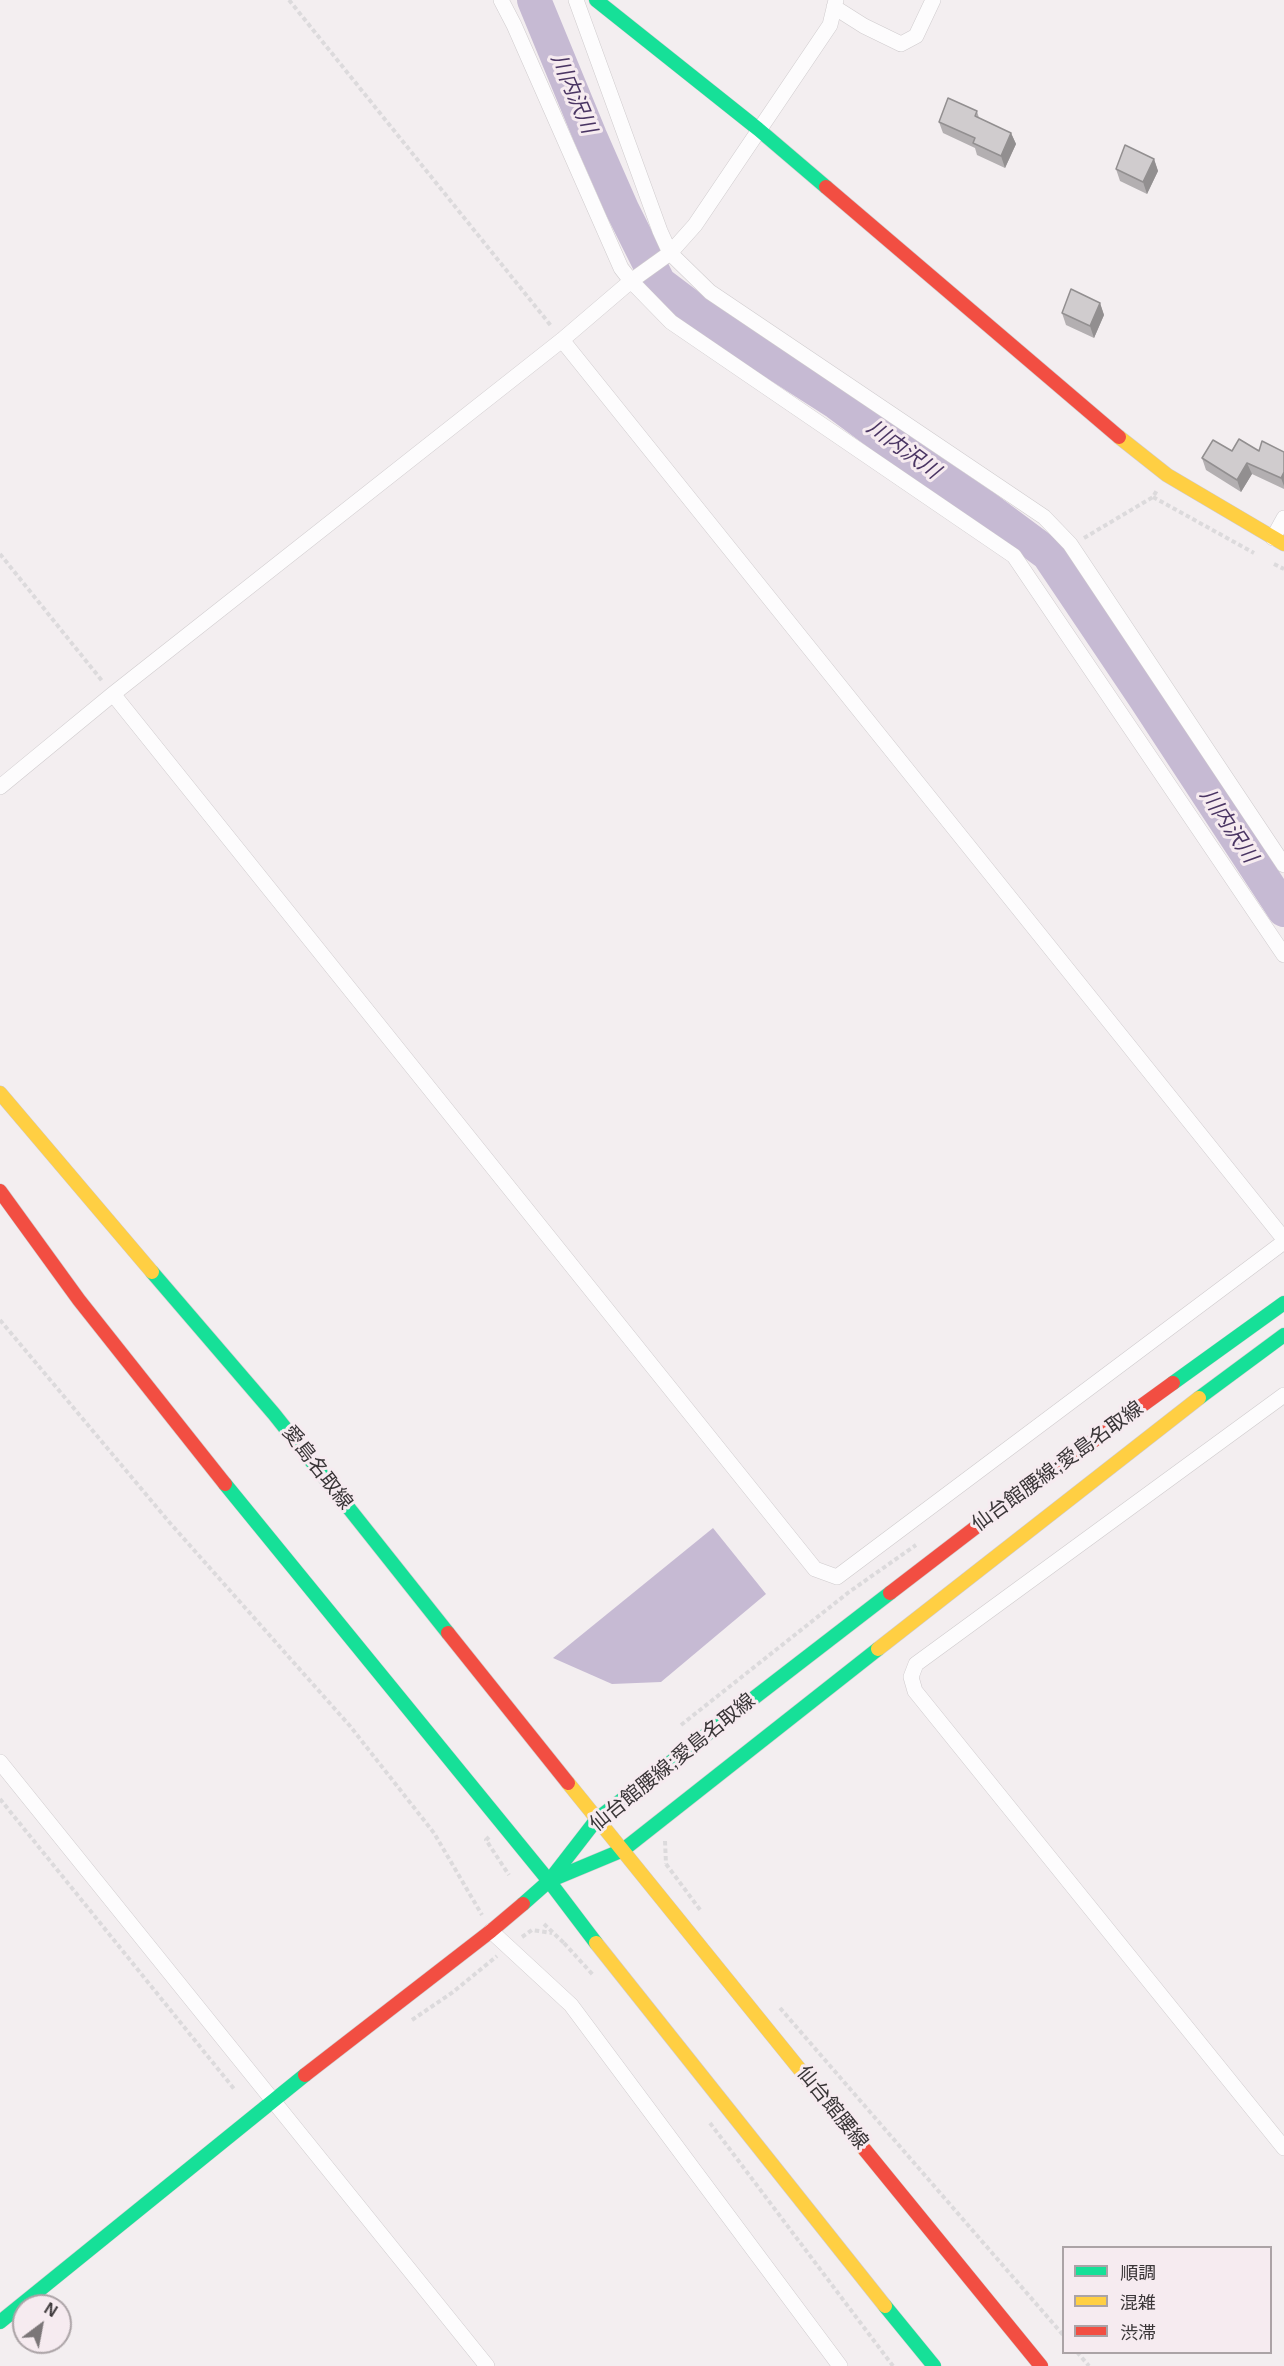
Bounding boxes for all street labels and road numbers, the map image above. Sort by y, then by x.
street label: 仙台館腰線;愛島名取線 [968,1397,1148,1537]
street label: 愛島名取線 [277,1421,357,1515]
street label: 仙台館腰線;愛島名取線 [586,1689,760,1837]
street label: 仙台館腰線 [791,2062,873,2154]

